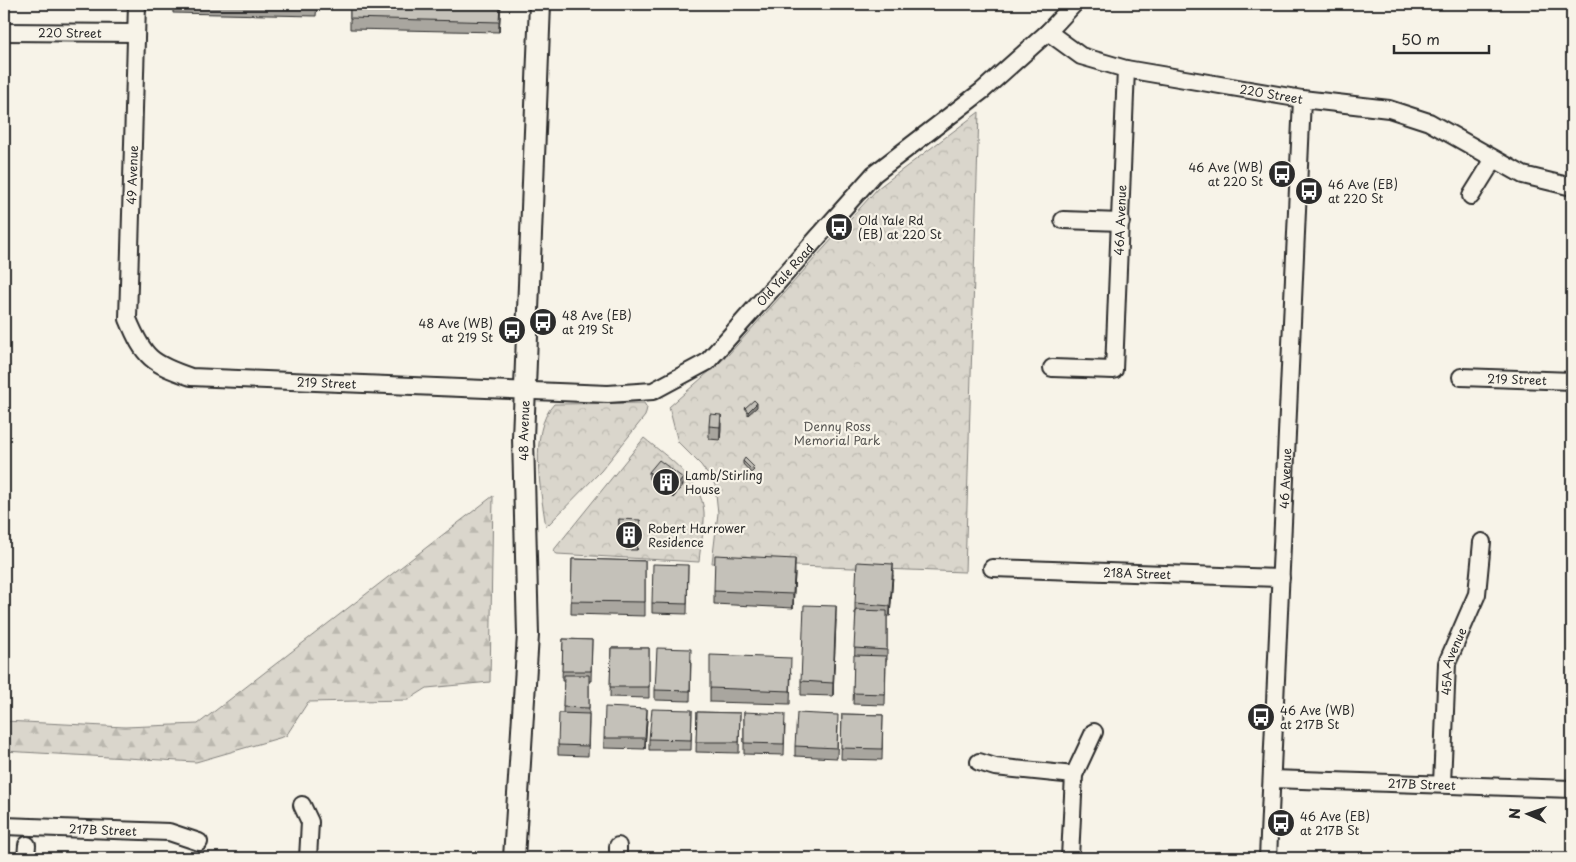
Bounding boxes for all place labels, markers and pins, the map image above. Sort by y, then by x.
place label: 46 Ave (WB) at 220 St [1188,158,1263,190]
bus stop icon: 46 Ave (WB) at 220 St [1267,159,1297,189]
place label: 46 Ave (EB) at 220 St [1328,175,1398,207]
bus stop icon: 46 Ave (EB) at 220 St [1294,176,1324,206]
place label: Old Yale Rd (EB) at 220 St [858,211,942,243]
bus stop icon: Old Yale Rd (EB) at 220 St [824,212,854,242]
place label: 48 Ave (EB) at 219 St [562,306,632,338]
bus stop icon: 48 Ave (EB) at 219 St [528,307,558,337]
place label: 48 Ave (WB) at 219 St [418,314,493,346]
bus stop icon: 48 Ave (WB) at 219 St [497,315,527,345]
place label: Lamb/Stirling House [685,466,763,498]
building icon: Lamb/Stirling House [651,467,681,497]
place label: Robert Harrower Residence [648,519,746,551]
building icon: Robert Harrower Residence [614,520,644,550]
place label: 46 Ave (WB) at 217B St [1280,701,1355,733]
bus stop icon: 46 Ave (WB) at 217B St [1246,702,1276,732]
place label: 46 Ave (EB) at 217B St [1300,807,1370,839]
bus stop icon: 46 Ave (EB) at 217B St [1266,808,1296,838]

